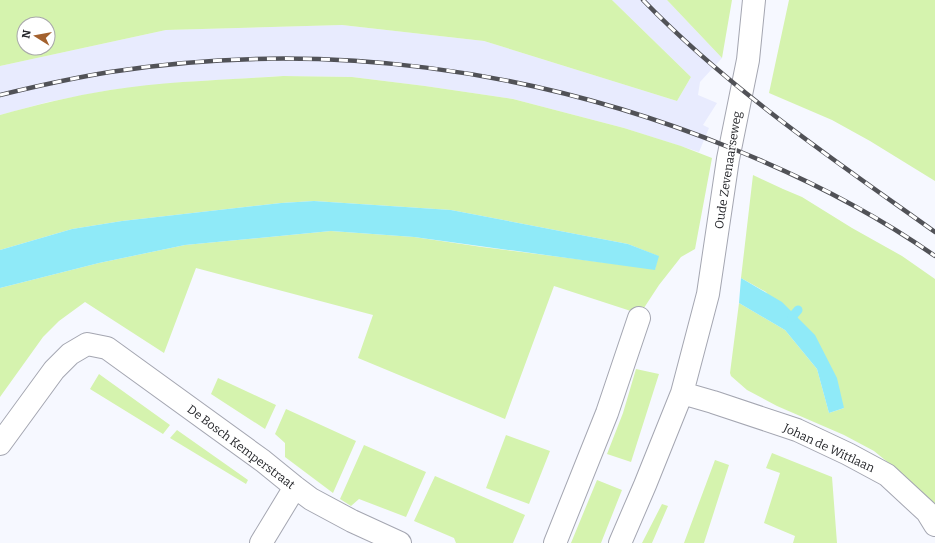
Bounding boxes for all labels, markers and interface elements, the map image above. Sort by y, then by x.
north arrow [16,16,56,56]
text: N [19,28,34,40]
street label: Oude Zevenaarseweg [712,110,744,230]
street label: De Bosch Kemperstraat [185,402,298,492]
street label: Johan de Wittlaan [780,420,877,475]

